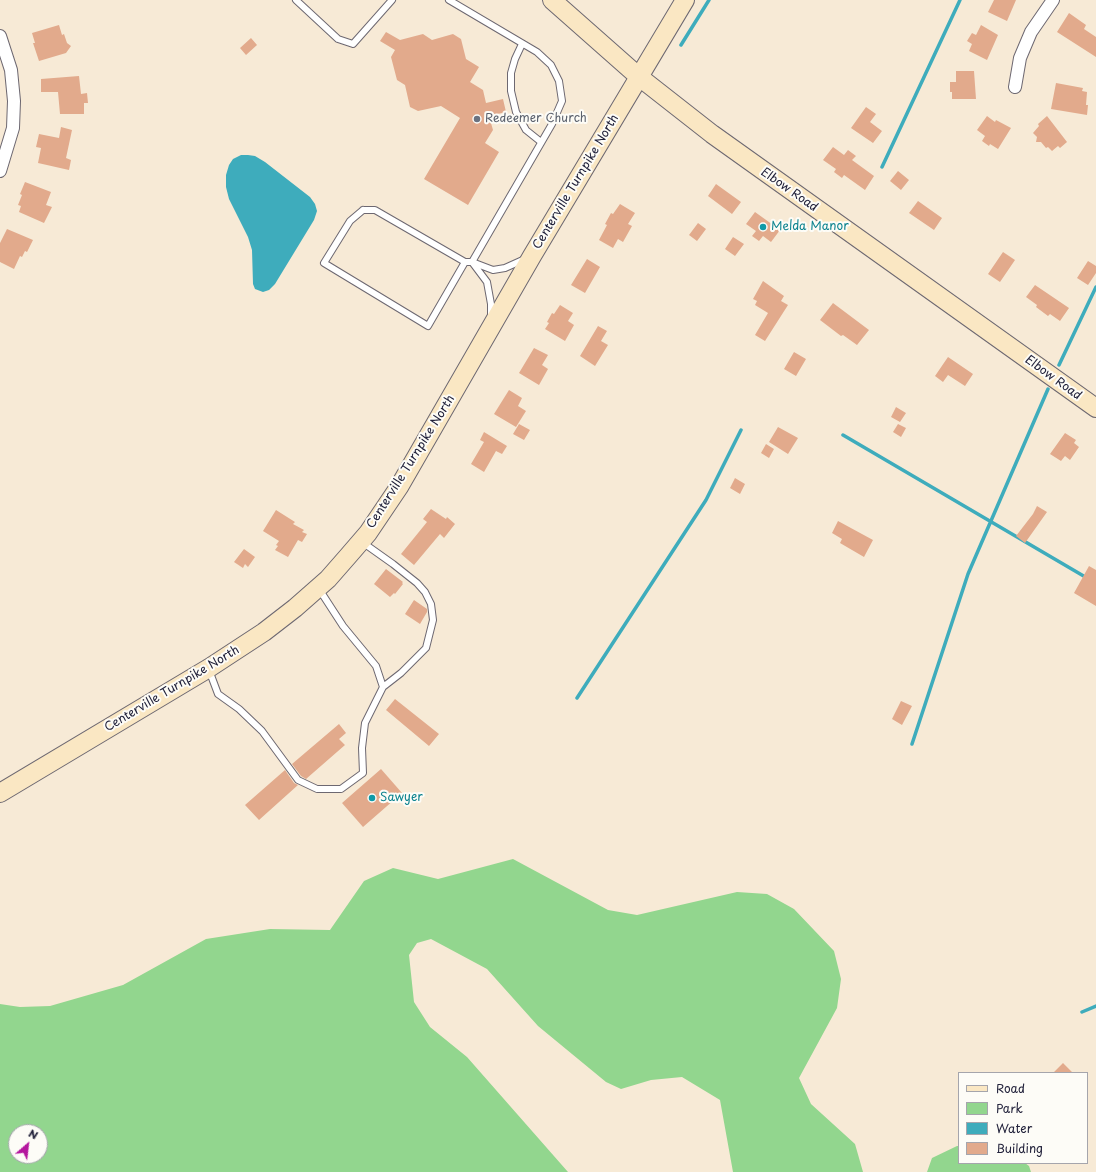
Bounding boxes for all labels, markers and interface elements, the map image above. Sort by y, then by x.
place label: Redeemer Church [485,112,587,126]
street label: Centerville Turnpike North [530,112,622,252]
marker: Redeemer Church [472,114,482,124]
street label: Elbow Road [758,165,820,215]
place label: Melda Manor [771,220,849,234]
marker: Melda Manor [758,222,768,232]
street label: Elbow Road [1022,353,1084,403]
street label: Centerville Turnpike North [364,393,458,531]
street label: Centerville Turnpike North [102,643,242,735]
place label: Sawyer [380,791,423,805]
marker: Sawyer [367,793,377,803]
legend [958,1072,1088,1164]
text: Road [996,1079,1025,1097]
text: Park [996,1099,1023,1117]
text: Water [996,1119,1032,1137]
north arrow [8,1124,48,1164]
text: N [26,1124,41,1143]
text: Building [996,1139,1043,1157]

